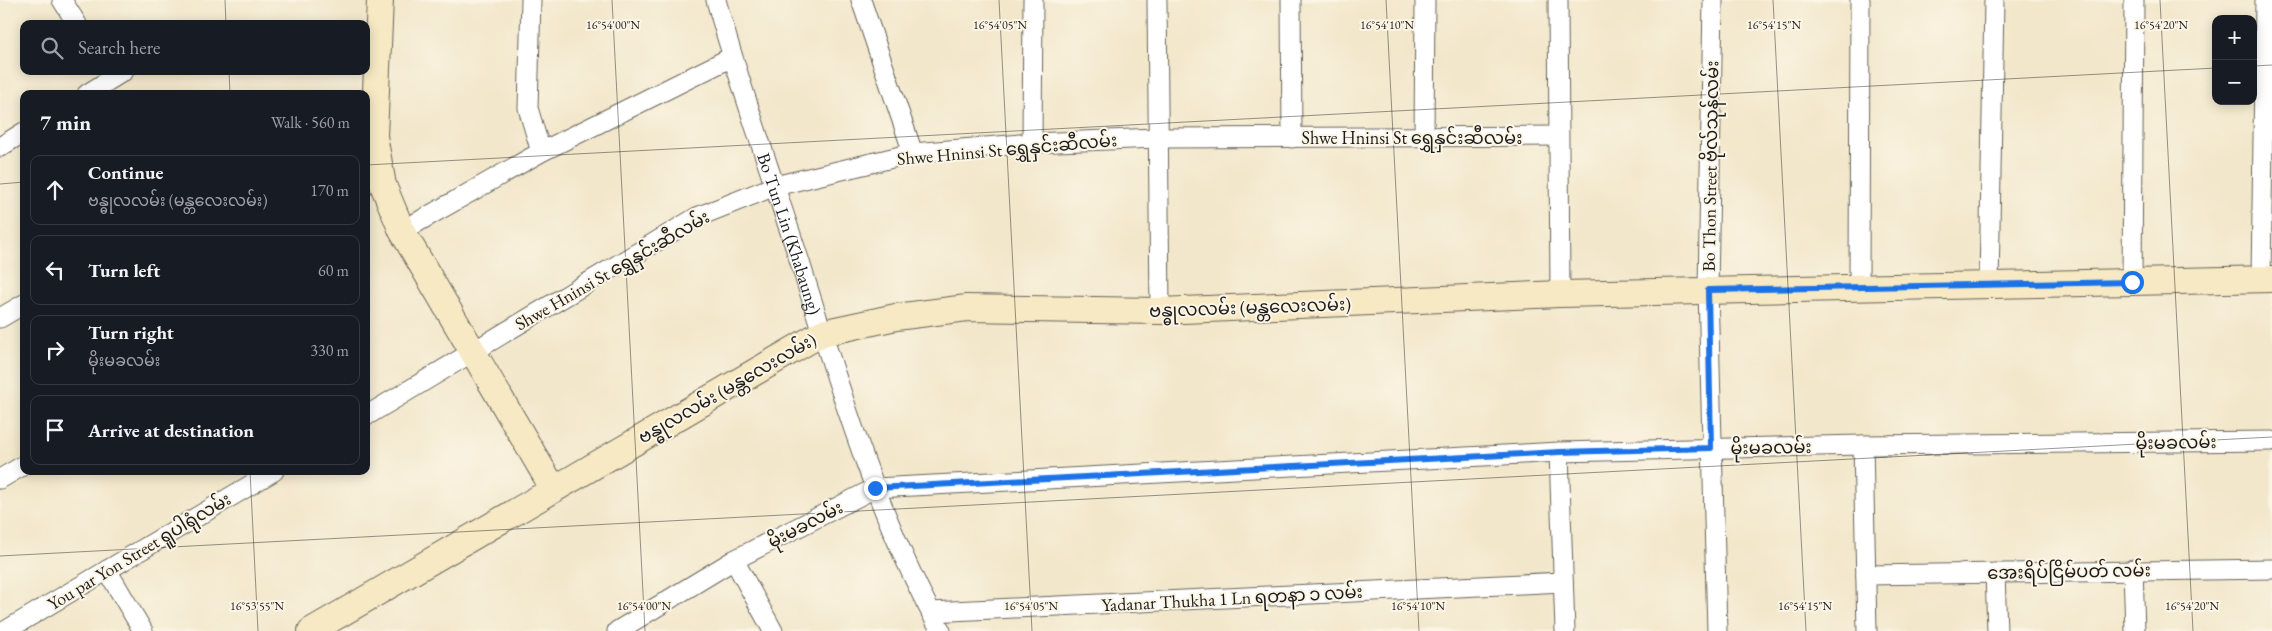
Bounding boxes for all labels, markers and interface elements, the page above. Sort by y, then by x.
map controls [2212,15,2257,105]
button: + [2212,15,2257,60]
text: 16°54'00"N [586,17,640,33]
text: 16°54'05"N [973,17,1027,33]
text: 16°54'10"N [1360,17,1414,33]
text: 16°54'15"N [1747,17,1801,33]
text: 16°54'20"N [2134,17,2188,33]
search box [20,20,370,75]
icon: search [38,34,66,62]
text: Search here [78,35,160,60]
street label: Bo Thon Street ဗိုလ်သုန်လမ်း [1695,60,1727,272]
button: − [2212,60,2257,105]
text: 7 min [40,109,91,136]
text: Walk · 560 m [271,112,350,133]
street label: Shwe Hninsi St ရွှေနှင်းဆီလမ်း [1302,124,1522,153]
street label: Shwe Hninsi St ရွှေနှင်းဆီလမ်း [896,126,1118,174]
street label: Bo Tun Lin (Khabaung) [753,150,827,317]
text: Continue [88,160,163,185]
icon: ahead [41,176,69,204]
text: 170 m [310,180,349,201]
text: ဗန္ဓုလလမ်း (မန္တလေးလမ်း) [88,190,267,211]
street label: Shwe Hninsi St ရွှေနှင်းဆီလမ်း [510,203,715,339]
icon: left [41,256,69,284]
text: Turn left [88,258,160,283]
text: 60 m [318,260,349,281]
route start [2121,271,2144,294]
street label: ဗန္ဓုလလမ်း (မန္တလေးလမ်း) [1149,291,1351,326]
text: Turn right [88,320,174,345]
street label: ဗန္ဓုလလမ်း (မန္တလေးလမ်း) [633,327,822,452]
icon: right [41,336,69,364]
text: 330 m [310,340,349,361]
text: မိုးမခလမ်း [88,350,160,371]
icon: arrive [41,416,69,444]
text: Arrive at destination [88,418,254,443]
street label: မိုးမခလမ်း [2135,428,2217,458]
street label: မိုးမခလမ်း [1730,433,1812,463]
route end [864,477,887,500]
street label: You par Yon Street ရူပါရုံလမ်း [42,486,237,618]
street label: မိုးမခလမ်း [763,493,848,556]
street label: အေးရိပ်ငြိမ်ပတ် လမ်း [1987,556,2151,588]
street label: Yadanar Thukha 1 Ln ရတနာ ၁ လမ်း [1101,579,1363,620]
text: 16°53'55"N [230,598,284,614]
text: 16°54'00"N [617,598,671,614]
text: 16°54'05"N [1004,598,1058,614]
text: 16°54'10"N [1391,598,1445,614]
text: 16°54'15"N [1778,598,1832,614]
text: 16°54'20"N [2165,598,2219,614]

